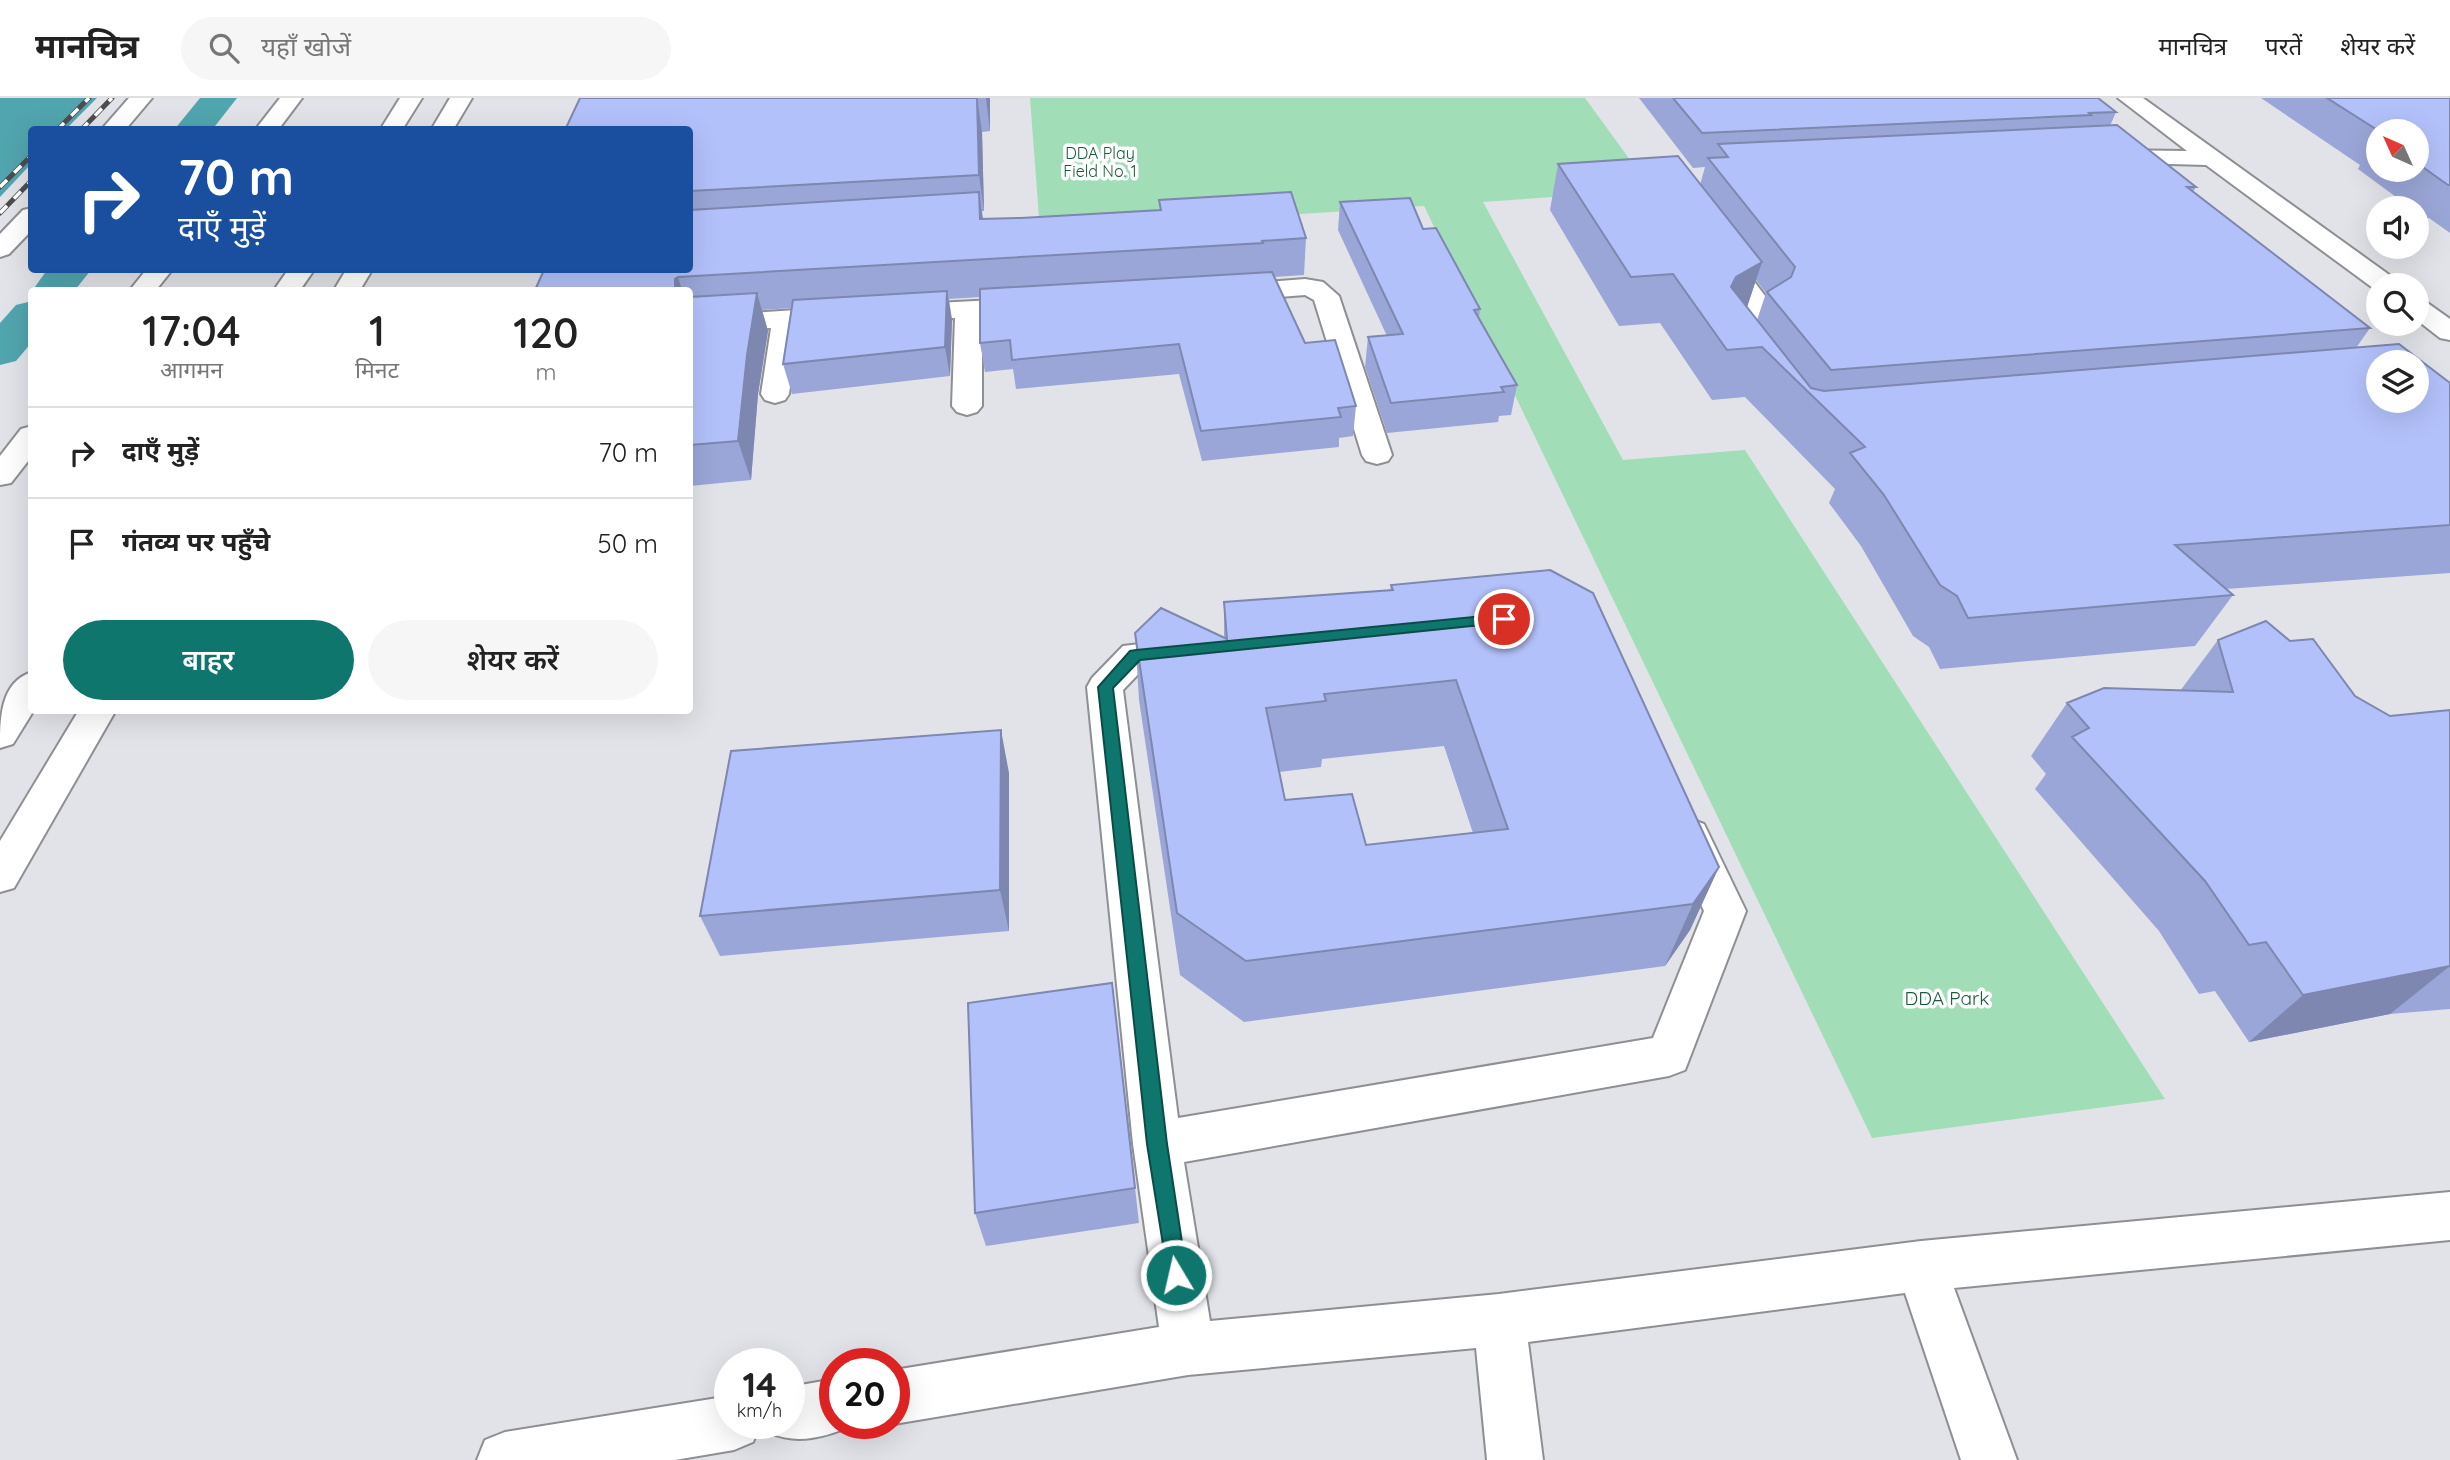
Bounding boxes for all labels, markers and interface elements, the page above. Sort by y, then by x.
search box [181,17,671,80]
text: मानचित्र [35,25,139,66]
icon: search [205,29,243,67]
text: यहाँ खोजें [261,30,351,63]
text: मानचित्र [2158,31,2227,61]
text: परतें [2265,31,2302,61]
text: शेयर करें [2340,31,2415,61]
north arrow [2366,119,2429,182]
map controls [2366,119,2429,413]
park label: DDA Play Field No. 1 [1063,143,1137,181]
text: 70 m [178,146,294,207]
icon: right [63,154,154,245]
button: sound [2366,196,2429,259]
text: दाएँ मुड़ें [178,207,266,247]
button: search [2366,273,2429,336]
text: 17:04 [142,304,241,357]
text: 1 [369,304,385,357]
text: 120 [513,306,579,359]
button: layers [2366,350,2429,413]
text: आगमन [160,355,223,384]
text: मिनट [355,355,399,384]
text: m [536,357,556,386]
icon: right [63,434,101,472]
text: दाएँ मुड़ें [122,434,199,467]
text: 70 m [598,436,658,469]
icon: arrive [63,525,101,563]
text: गंतव्य पर पहुँचे [122,525,270,558]
text: 50 m [598,527,658,560]
pin [1474,589,1534,649]
icon: arrive [1485,600,1523,638]
button: बाहर [63,620,354,700]
button: शेयर करें [368,620,658,700]
park label: DDA Park [1905,986,1989,1010]
position arrow [1139,1238,1213,1312]
speed limit sign: 20 [819,1348,910,1439]
text: 14 [742,1362,777,1406]
text: km/h [737,1399,782,1422]

